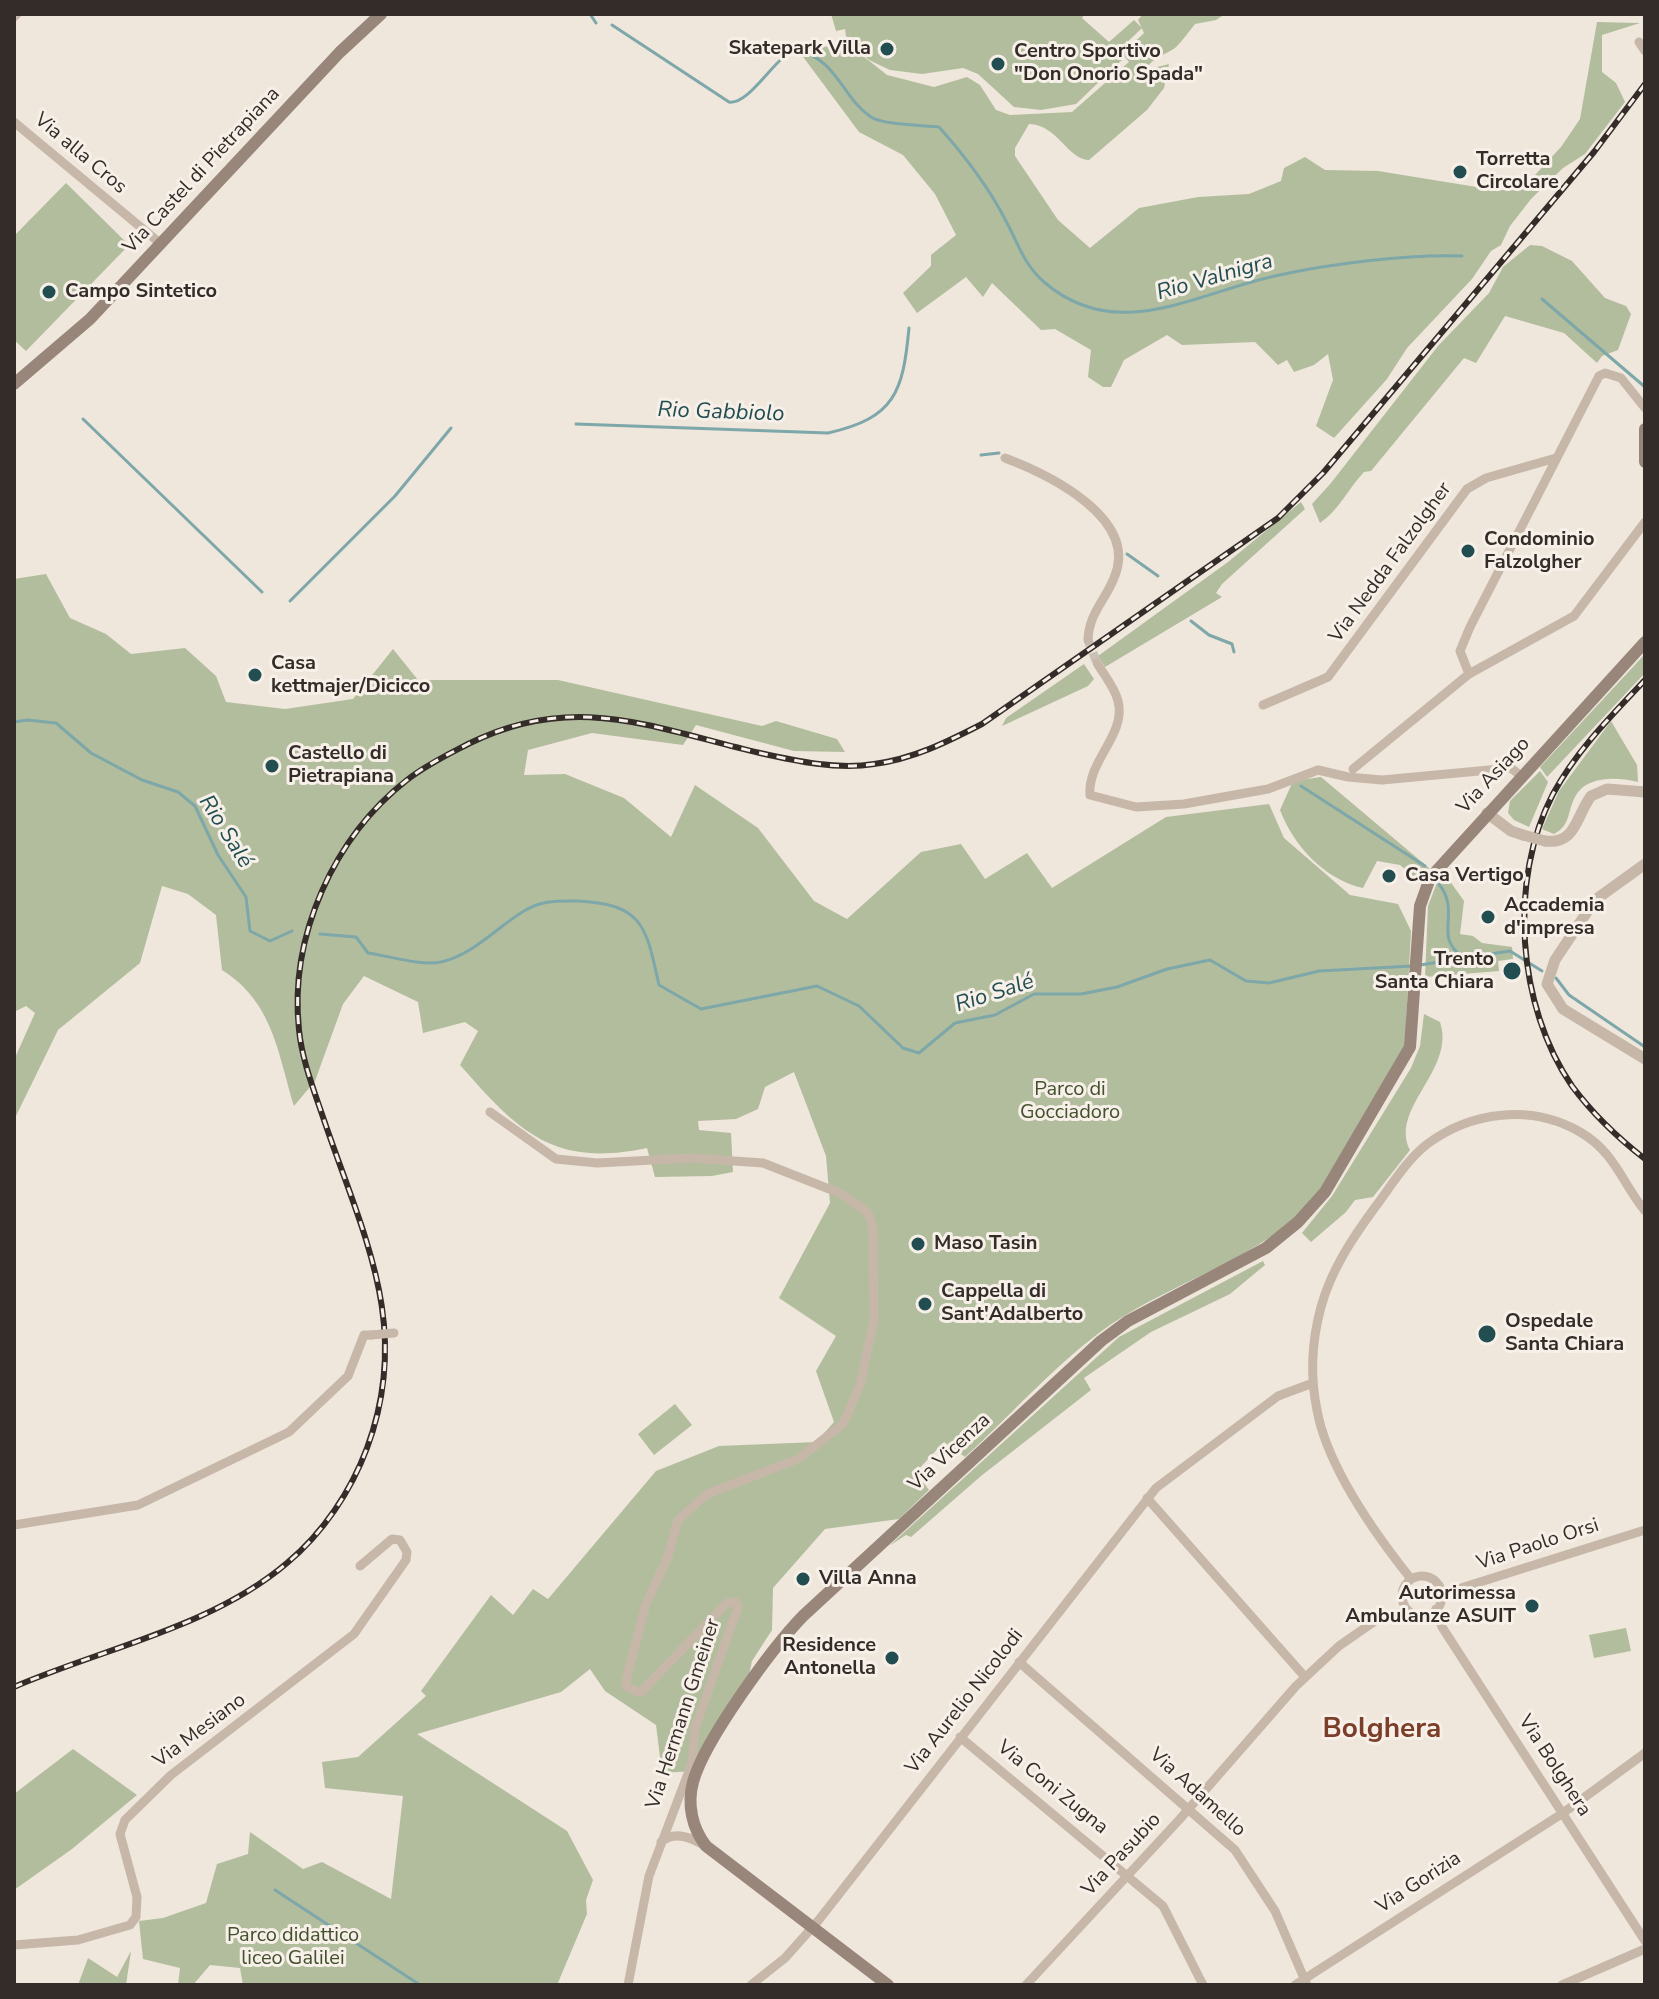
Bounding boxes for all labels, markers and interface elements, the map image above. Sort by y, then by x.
place label: Skatepark Villa [728,37,871,61]
marker: Skatepark Villa [878,40,896,58]
place label: Centro Sportivo "Don Onorio Spada" [1014,40,1203,87]
marker: Centro Sportivo "Don Onorio Spada" [989,55,1007,73]
street label: Via Castel di Pietrapiana [119,83,285,259]
street label: Via alla Cros [29,108,131,200]
place label: Torretta Circolare [1476,148,1559,195]
marker: Torretta Circolare [1451,163,1469,181]
water label: Rio Valnigra [1154,249,1276,307]
place label: Campo Sintetico [65,280,217,304]
marker: Campo Sintetico [40,283,58,301]
water label: Rio Gabbiolo [657,398,785,428]
street label: Via Nedda Falzolgher [1325,478,1457,648]
place label: Condominio Falzolgher [1484,528,1595,575]
marker: Condominio Falzolgher [1459,542,1477,560]
place label: Casa kettmajer/Dicicco [271,652,430,699]
marker: Casa kettmajer/Dicicco [246,666,264,684]
street label: Via Asiago [1452,733,1536,819]
place label: Castello di Pietrapiana [288,742,394,789]
marker: Castello di Pietrapiana [263,757,281,775]
water label: Rio Salé [192,791,258,873]
place label: Casa Vertigo [1405,864,1524,888]
marker: Casa Vertigo [1380,867,1398,885]
place label: Accademia d'impresa [1504,894,1605,941]
marker: Accademia d'impresa [1479,908,1497,926]
place label: Trento Santa Chiara [1375,948,1494,995]
marker: Trento Santa Chiara [1501,960,1523,982]
water label: Rio Salé [952,969,1038,1019]
park label: Parco di Gocciadoro [1020,1078,1120,1125]
place label: Maso Tasin [934,1232,1037,1256]
marker: Maso Tasin [909,1235,927,1253]
place label: Cappella di Sant'Adalberto [941,1280,1083,1327]
marker: Cappella di Sant'Adalberto [916,1295,934,1313]
place label: Ospedale Santa Chiara [1505,1310,1624,1357]
marker: Ospedale Santa Chiara [1476,1323,1498,1345]
street label: Via Vicenza [904,1409,996,1497]
street label: Via Paolo Orsi [1474,1514,1602,1576]
place label: Villa Anna [819,1567,917,1591]
marker: Villa Anna [794,1570,812,1588]
place label: Autorimessa Ambulanze ASUIT [1345,1582,1516,1629]
marker: Autorimessa Ambulanze ASUIT [1523,1597,1541,1615]
street label: Via Hermann Gmeiner [642,1616,726,1812]
street label: Via Aurelio Nicolodi [901,1625,1029,1779]
place label: Residence Antonella [782,1634,876,1681]
marker: Residence Antonella [883,1649,901,1667]
street label: Via Mesiano [149,1689,251,1773]
street label: Via Bolghera [1512,1711,1596,1821]
district label: Bolghera [1323,1713,1441,1747]
street label: Via Coni Zugna [992,1736,1112,1840]
street label: Via Adamello [1144,1743,1250,1843]
street label: Via Pasubio [1077,1808,1167,1902]
street label: Via Gorizia [1372,1847,1466,1919]
park label: Parco didattico liceo Galilei [227,1924,359,1971]

